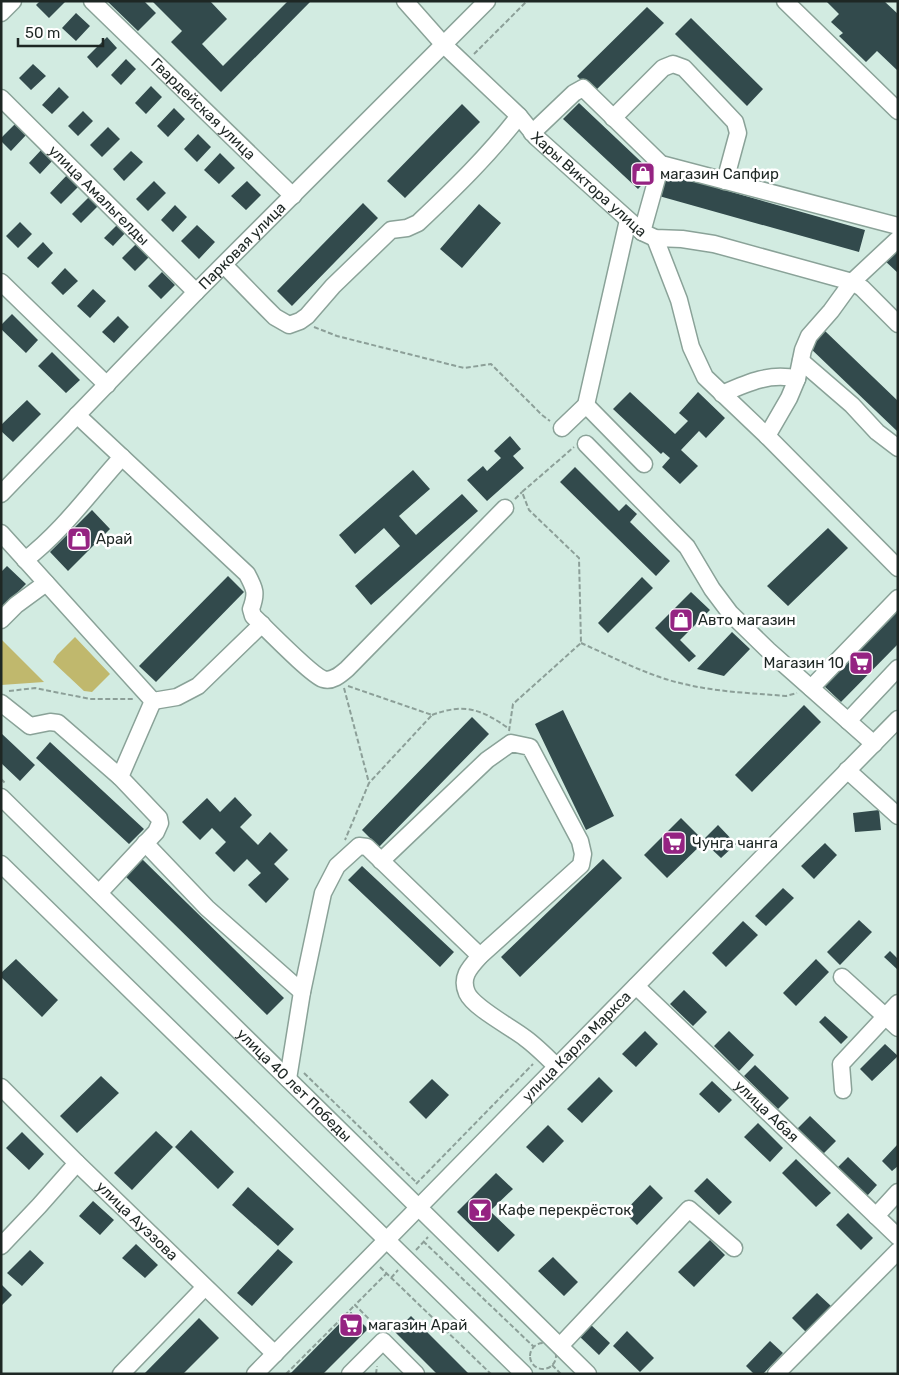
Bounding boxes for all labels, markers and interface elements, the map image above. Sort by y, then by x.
scale bar [18,15,102,47]
text: 50 m [25,24,60,42]
street label: Гвардейская улица [147,54,259,164]
street label: Хары Виктора улица [527,128,650,241]
street label: улица Амальгелды [45,141,153,249]
shop icon: магазин Сапфир [630,161,656,187]
place label: магазин Сапфир [660,165,779,183]
street label: Парковая улица [195,198,290,293]
shop icon: Арай [66,526,92,552]
place label: Арай [96,530,132,548]
shop icon: Авто магазин [668,607,694,633]
place label: Авто магазин [698,611,796,629]
supermarket icon: Магазин 10 [848,650,874,676]
place label: Магазин 10 [764,654,844,672]
supermarket icon: Чунга чанга [661,830,687,856]
place label: Чунга чанга [692,834,778,852]
street label: улица Карла Маркса [518,987,635,1105]
street label: улица 40 лет Победы [233,1025,355,1146]
street label: улица Абая [731,1076,803,1146]
street label: улица Ауэзова [93,1178,182,1264]
bar icon: Кафе перекрёсток [467,1197,493,1223]
place label: Кафе перекрёсток [498,1201,631,1219]
supermarket icon: магазин Арай [338,1312,364,1338]
place label: магазин Арай [368,1316,467,1334]

